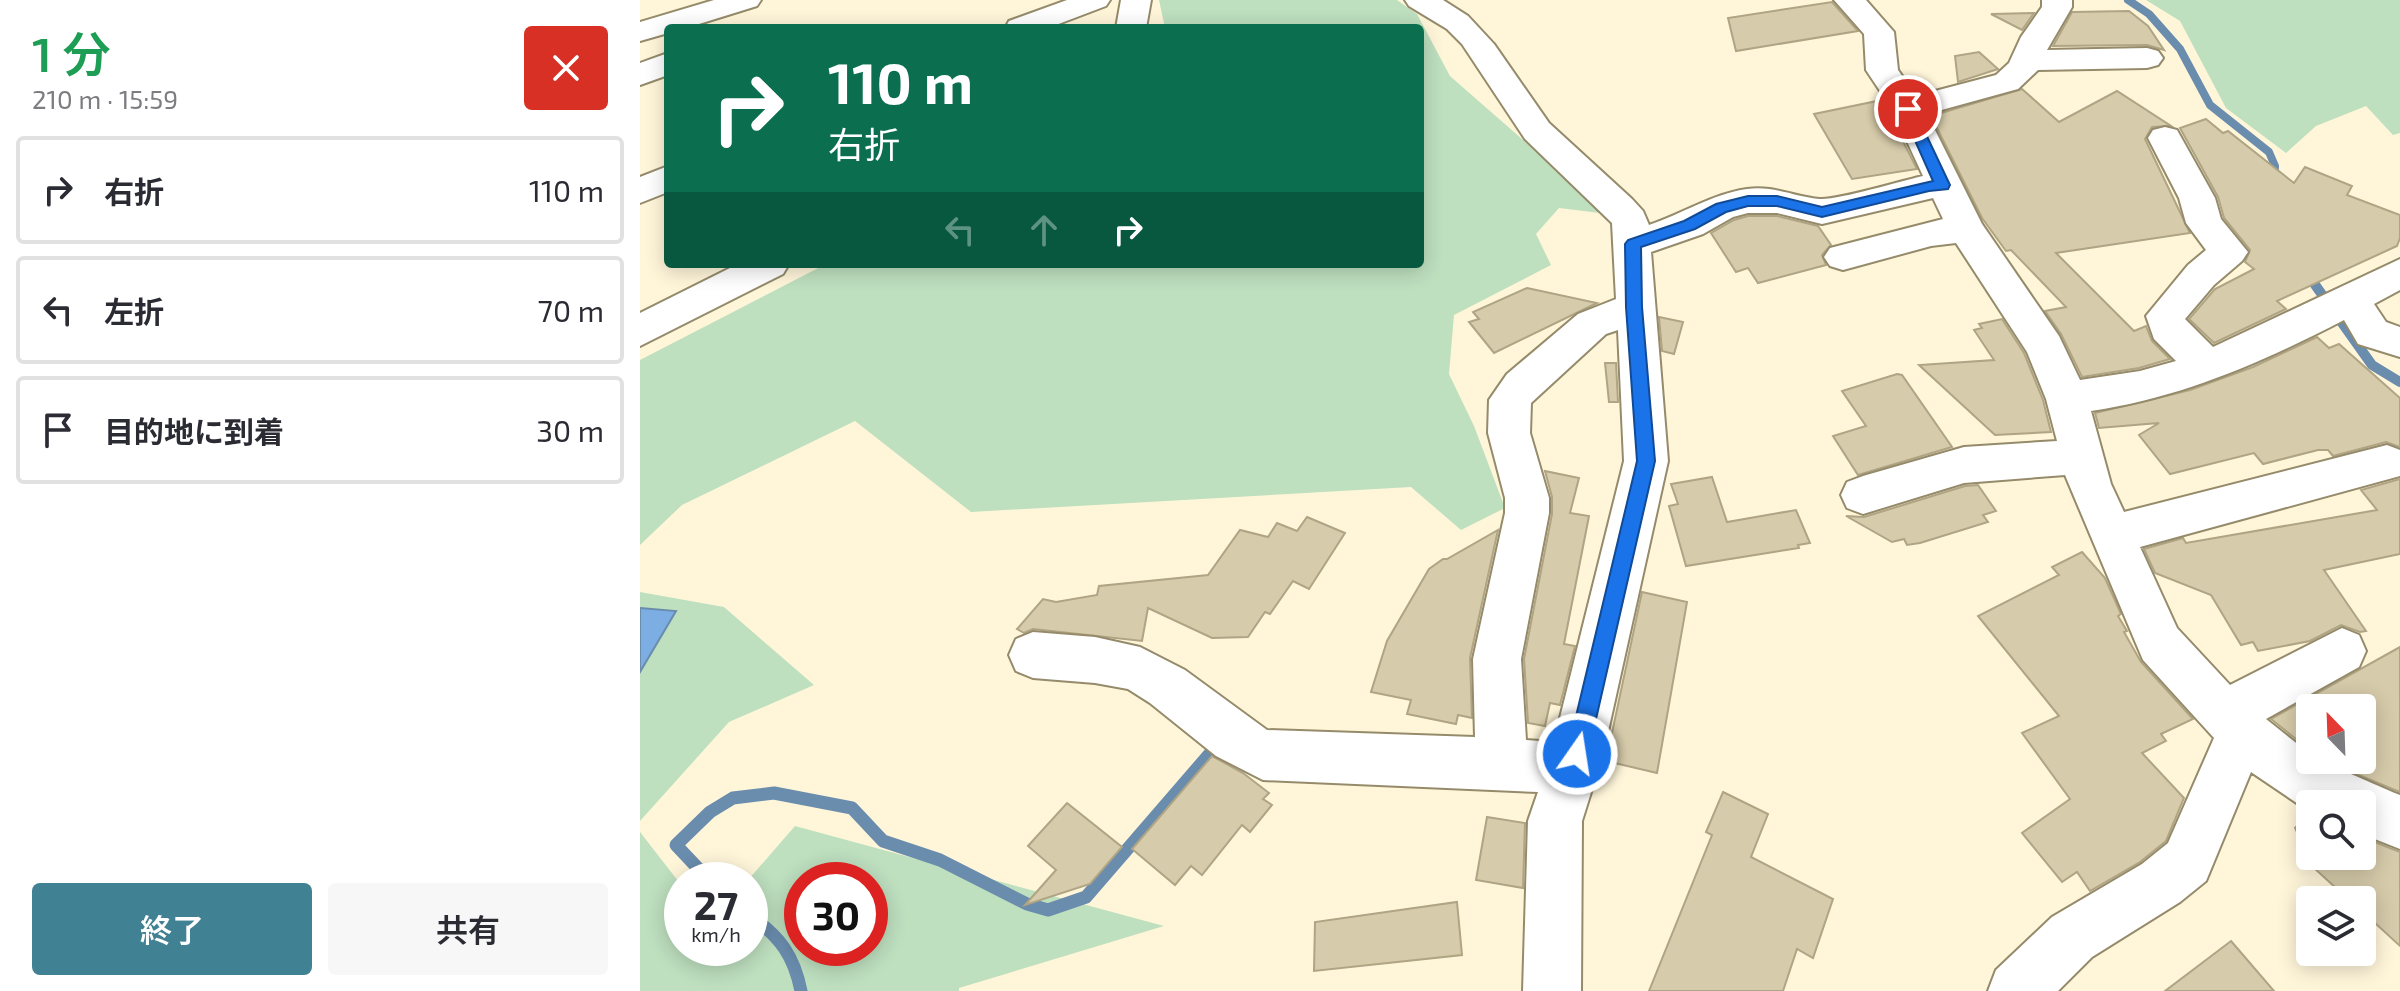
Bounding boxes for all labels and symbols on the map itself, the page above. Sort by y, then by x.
pin [1874,75,1942,143]
north arrow [2296,694,2376,774]
position arrow [1535,712,1619,796]
speed limit sign: 30 [784,862,888,966]

